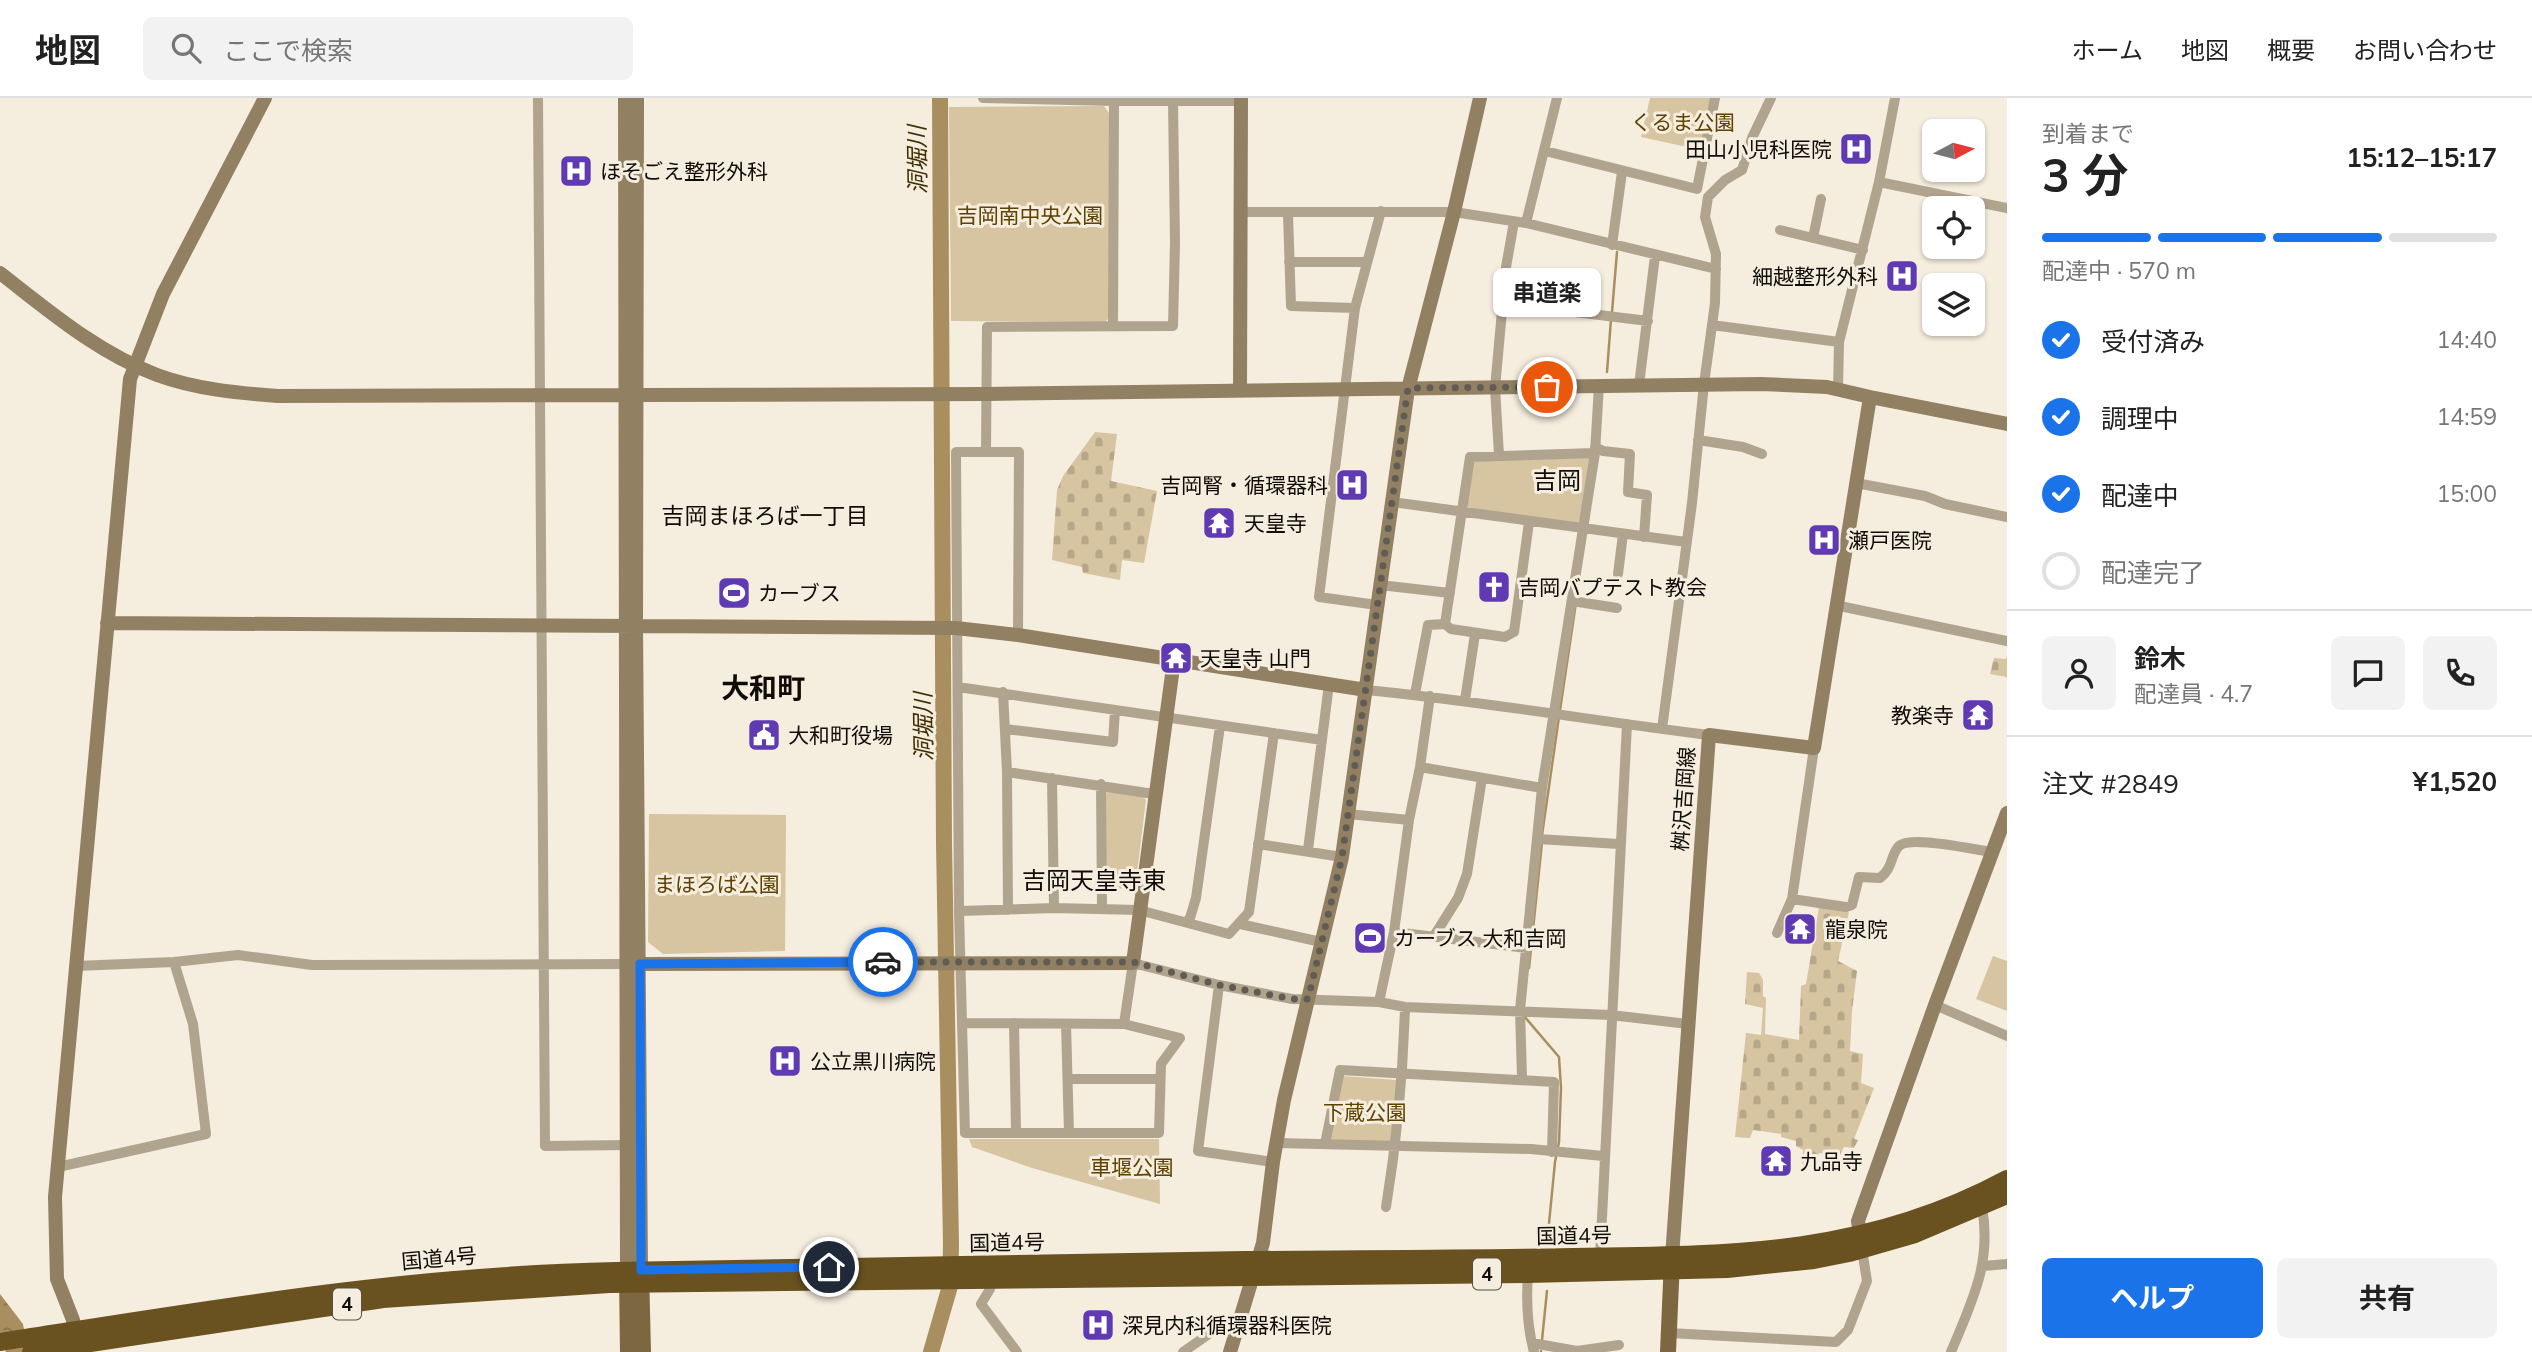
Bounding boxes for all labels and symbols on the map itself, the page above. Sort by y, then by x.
park label: くるま公園 [1631,109,1735,135]
north arrow [1922,119,1984,182]
water label: 洞堀川 [902,122,932,195]
hospital icon: 田山小児科医院 [1837,130,1875,168]
place label: 田山小児科医院 [1685,136,1832,162]
hospital icon: ほそごえ整形外科 [557,152,595,190]
place label: ほそごえ整形外科 [600,158,768,184]
park label: 吉岡南中央公園 [957,202,1104,228]
hospital icon: 細越整形外科 [1883,257,1921,295]
place label: 細越整形外科 [1752,263,1878,289]
callout: 串道楽 [1493,268,1601,317]
pin [1517,357,1577,417]
district label: 吉岡 [1533,465,1581,495]
hospital icon: 吉岡腎・循環器科 [1333,466,1371,504]
place label: 吉岡腎・循環器科 [1160,472,1328,498]
district label: 吉岡まほろば一丁目 [662,501,869,530]
temple icon: 天皇寺 [1200,504,1238,542]
place label: 天皇寺 [1244,510,1307,536]
hospital icon: 瀬戸医院 [1805,521,1843,559]
place label: 瀬戸医院 [1848,527,1932,553]
church icon: 吉岡バプテスト教会 [1475,568,1513,606]
sports icon: カーブス [715,574,753,612]
place label: 吉岡バプテスト教会 [1518,574,1707,600]
place label: カーブス [758,580,841,606]
temple icon: 天皇寺 山門 [1157,639,1195,677]
place label: 天皇寺 山門 [1200,645,1310,671]
district label: 大和町 [721,670,805,705]
water label: 洞堀川 [908,689,938,762]
temple icon: 教楽寺 [1959,696,1997,734]
place label: 教楽寺 [1891,702,1954,728]
public building icon: 大和町役場 [745,716,783,754]
place label: 大和町役場 [788,722,893,748]
street label: 桝沢吉岡線 [1666,746,1700,852]
district label: 吉岡天皇寺東 [1022,865,1166,895]
park label: まほろば公園 [654,871,780,897]
temple icon: 龍泉院 [1781,910,1819,948]
place label: 龍泉院 [1825,916,1888,942]
sports icon: カーブス 大和吉岡 [1351,919,1389,957]
place label: カーブス 大和吉岡 [1394,925,1566,951]
courier [848,927,918,997]
hospital icon: 公立黒川病院 [766,1042,804,1080]
place label: 公立黒川病院 [810,1048,936,1074]
park label: 下蔵公園 [1323,1099,1407,1125]
temple icon: 九品寺 [1757,1142,1795,1180]
place label: 九品寺 [1800,1148,1863,1174]
park label: 車堰公園 [1090,1154,1174,1180]
street label: 国道4号 [1536,1221,1612,1249]
street label: 国道4号 [969,1228,1045,1256]
pin [799,1237,859,1297]
street label: 国道4号 [400,1242,478,1274]
road number: 4 [1473,1258,1501,1290]
road number: 4 [333,1288,361,1320]
hospital icon: 深見内科循環器科医院 [1079,1306,1117,1344]
place label: 深見内科循環器科医院 [1122,1312,1332,1338]

